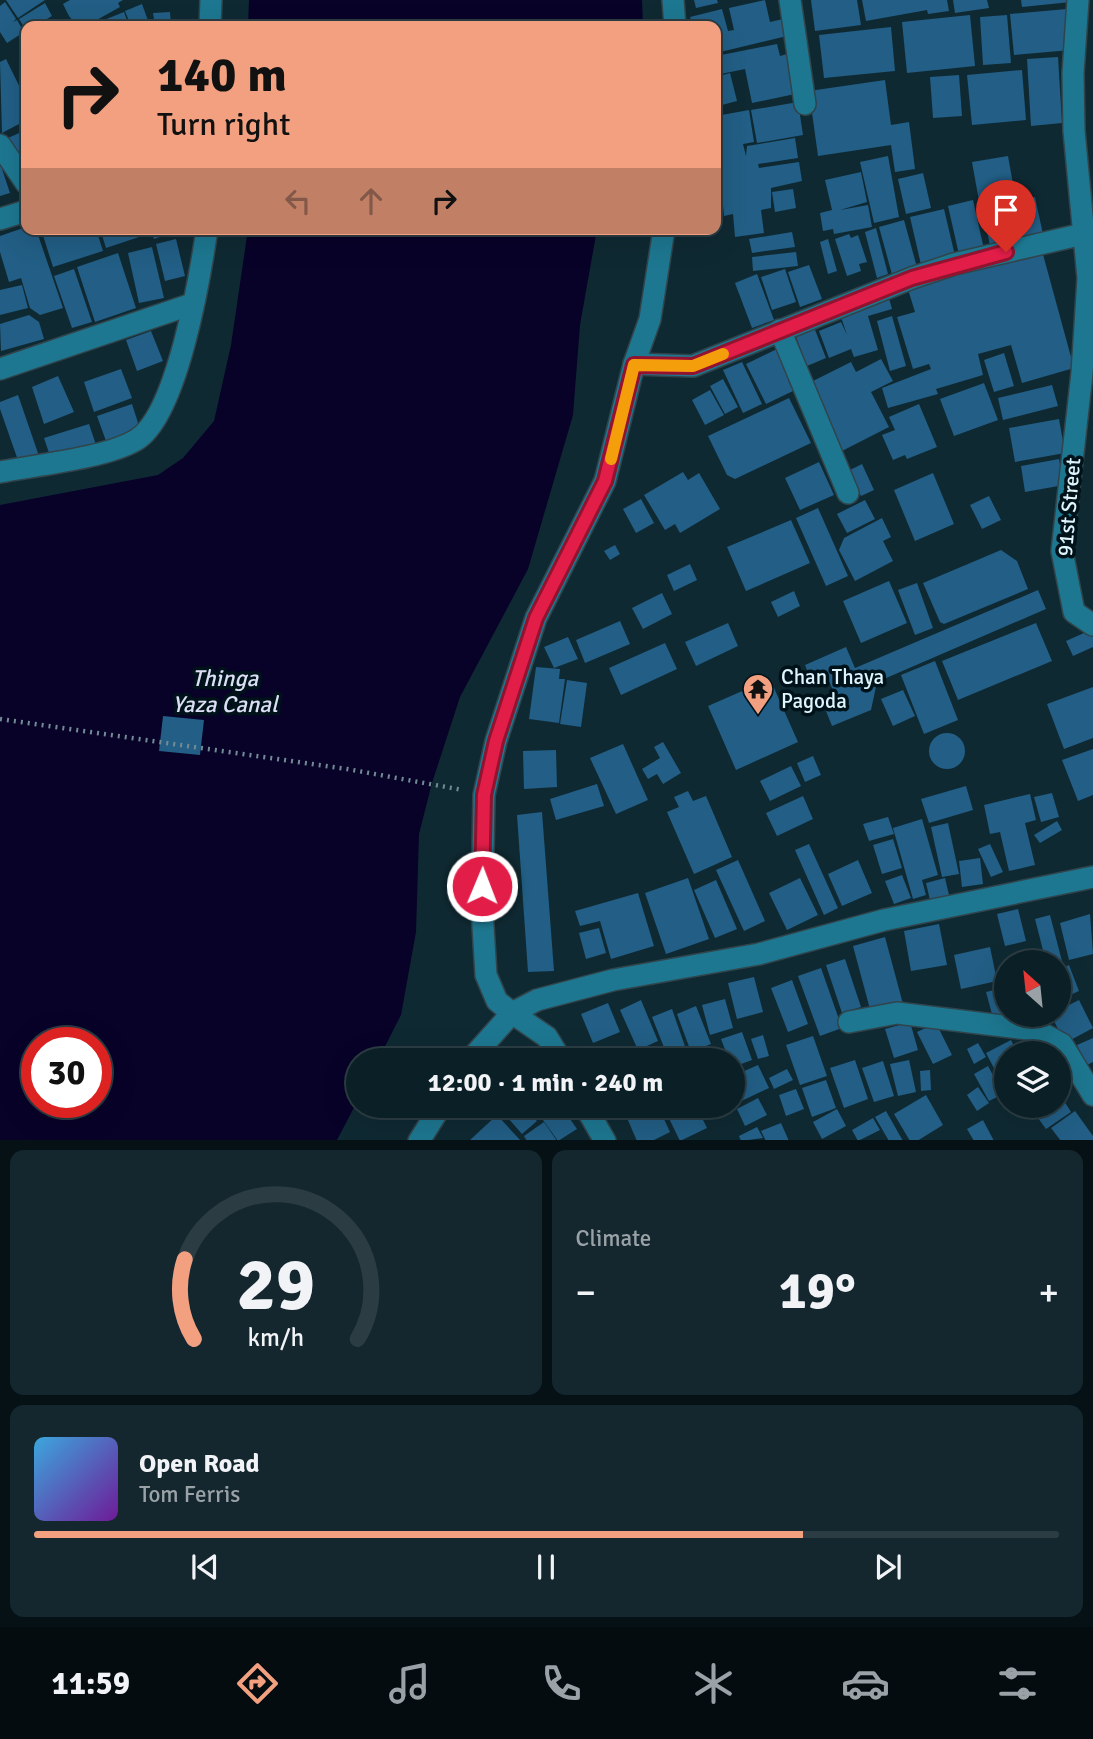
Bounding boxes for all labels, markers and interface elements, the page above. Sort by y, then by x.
text: 140 m [157,45,287,105]
icon: right [42,49,133,140]
text: Turn right [157,105,290,144]
pin [976,180,1036,252]
icon: left [279,182,317,220]
icon: ahead [352,182,390,220]
icon: right [425,182,463,220]
icon: arrive [987,191,1025,229]
street label: 91st Street [1052,457,1086,557]
water label: Thinga Yaza Canal [172,664,280,719]
place label: Chan Thaya Pagoda [781,664,884,714]
temple icon: Chan Thaya Pagoda [741,672,775,716]
position arrow [445,849,519,923]
north arrow [994,950,1071,1027]
map controls [994,950,1071,1118]
speed limit sign: 30 [21,1027,112,1118]
button: layers [994,1041,1071,1118]
text: 12:00 · 1 min · 240 m [428,1067,663,1099]
text: Climate [576,1224,651,1253]
text: 29 [236,1241,315,1330]
text: 19° [779,1259,856,1323]
text: − [576,1269,596,1316]
text: + [1038,1269,1059,1316]
text: km/h [247,1321,304,1352]
text: Open Road [139,1448,260,1480]
text: Tom Ferris [139,1480,240,1509]
icon: previous [186,1548,224,1586]
icon: pause [527,1548,565,1586]
icon: next [869,1548,907,1586]
icon: directions [233,1659,282,1708]
icon: music [385,1659,434,1708]
icon: phone [537,1659,586,1708]
icon: climate [689,1659,738,1708]
icon: car [841,1659,890,1708]
icon: filters [993,1659,1042,1708]
text: 11:59 [51,1664,130,1703]

